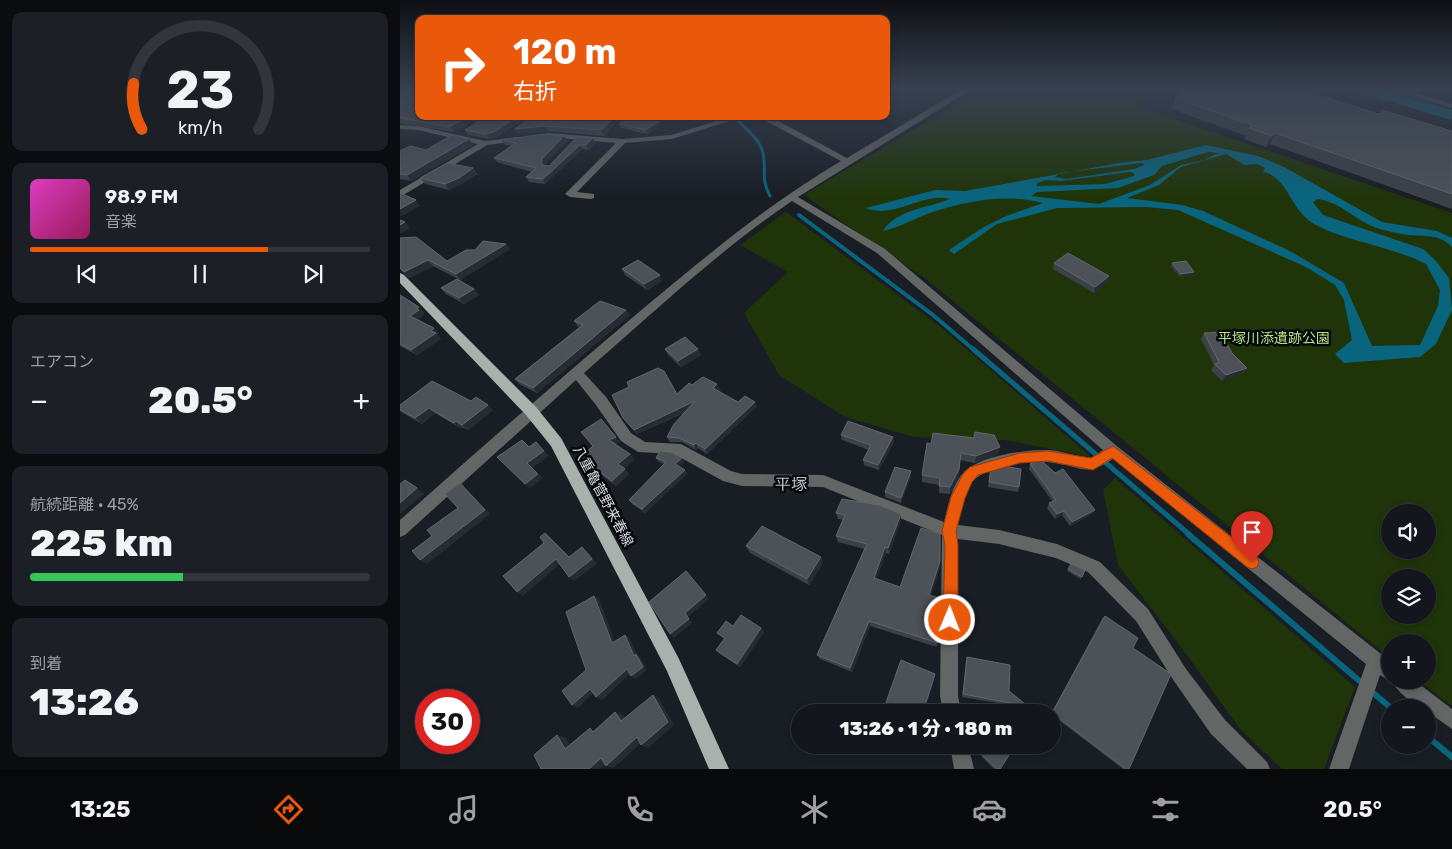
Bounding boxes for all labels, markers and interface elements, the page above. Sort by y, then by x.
text: 120 m [513,31,616,73]
icon: right [430,35,495,100]
text: 23 [166,59,234,121]
text: 右折 [513,78,557,105]
text: km/h [178,117,222,138]
text: 98.9 FM [105,185,178,208]
text: 音楽 [105,212,137,231]
icon: previous [73,260,101,288]
icon: pause [186,260,214,288]
icon: next [299,260,327,288]
park label: 平塚川添遺跡公園 [1218,330,1330,347]
text: エアコン [30,352,94,371]
text: 20.5° [148,377,253,423]
text: − [30,384,48,417]
text: + [353,384,370,417]
street label: 八重亀菅野来春線 [569,443,637,549]
district label: 平塚 [775,475,807,494]
text: 航続距離 · 45% [30,495,139,514]
map controls [1381,504,1436,754]
button: sound [1381,504,1436,559]
pin [1231,511,1273,562]
icon: arrive [1238,518,1266,546]
text: 225 km [30,520,173,566]
button: layers [1381,569,1436,624]
position arrow [923,593,975,645]
button: + [1381,634,1436,689]
text: 到着 [30,654,62,673]
text: 13:26 [30,679,139,725]
speed limit sign: 30 [415,689,480,754]
button: − [1381,699,1436,754]
text: 13:26 · 1 分 · 180 m [840,717,1012,740]
icon: directions [271,792,306,827]
icon: music [446,792,481,827]
icon: phone [622,792,657,827]
icon: climate [797,792,832,827]
icon: car [972,792,1007,827]
icon: filters [1148,792,1183,827]
text: 13:25 [70,796,131,823]
text: 20.5° [1323,796,1382,823]

